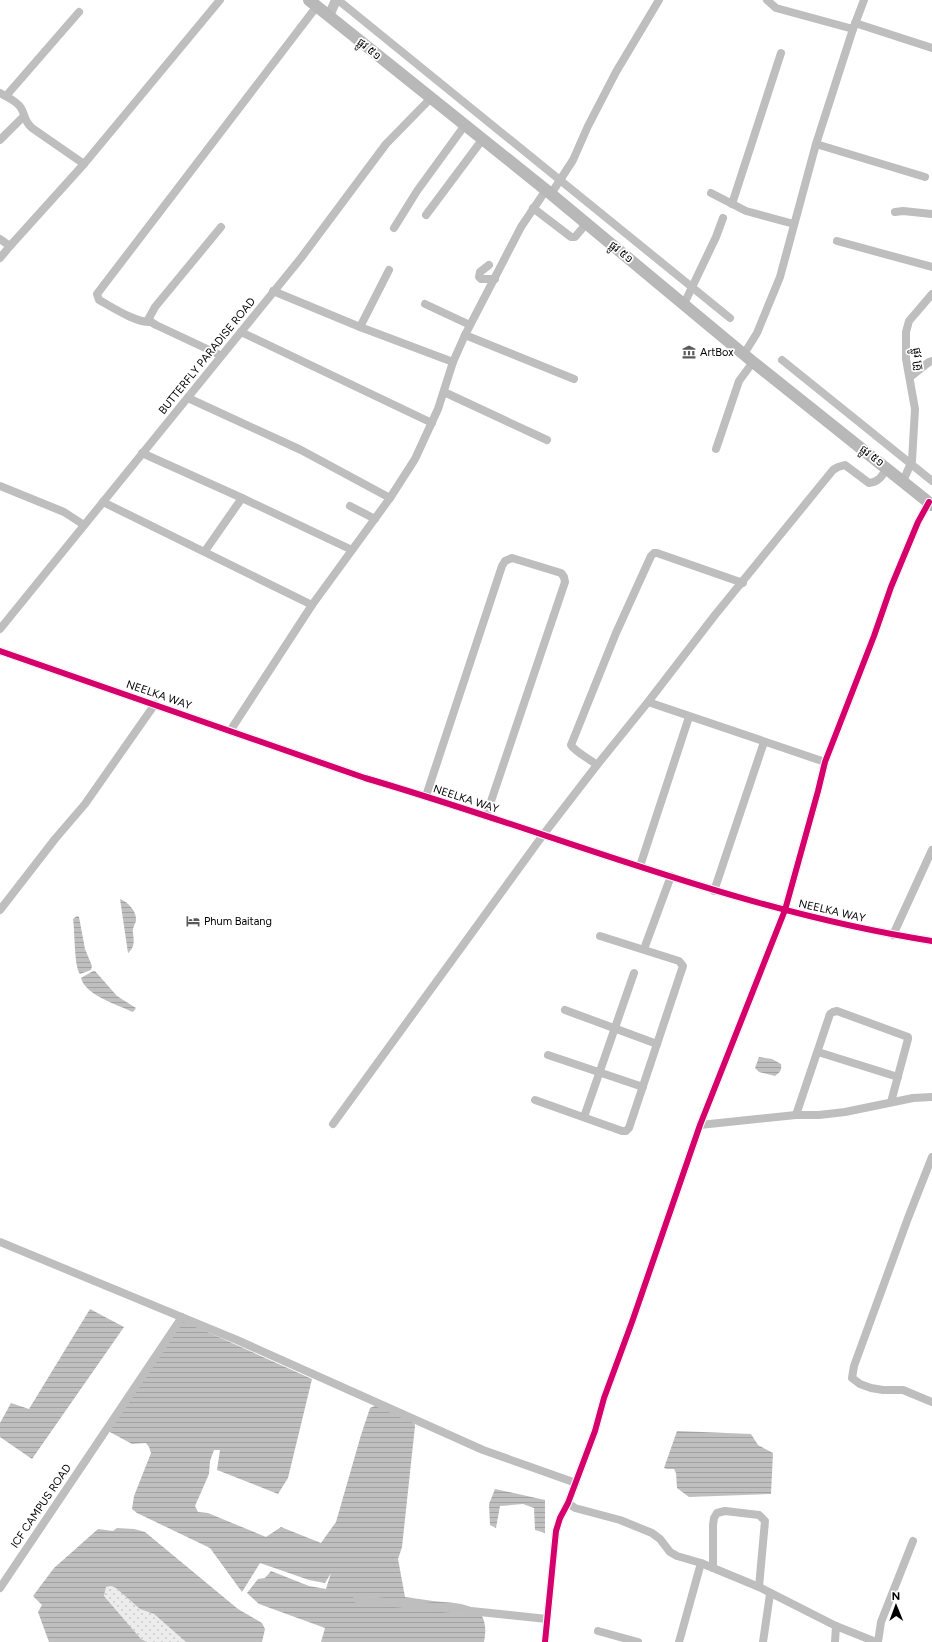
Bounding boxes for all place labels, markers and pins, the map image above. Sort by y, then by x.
museum icon: ArtBox [681,344,697,360]
place label: ArtBox [700,346,734,359]
hotel icon: Phum Baitang [185,913,201,929]
place label: Phum Baitang [204,915,272,928]

